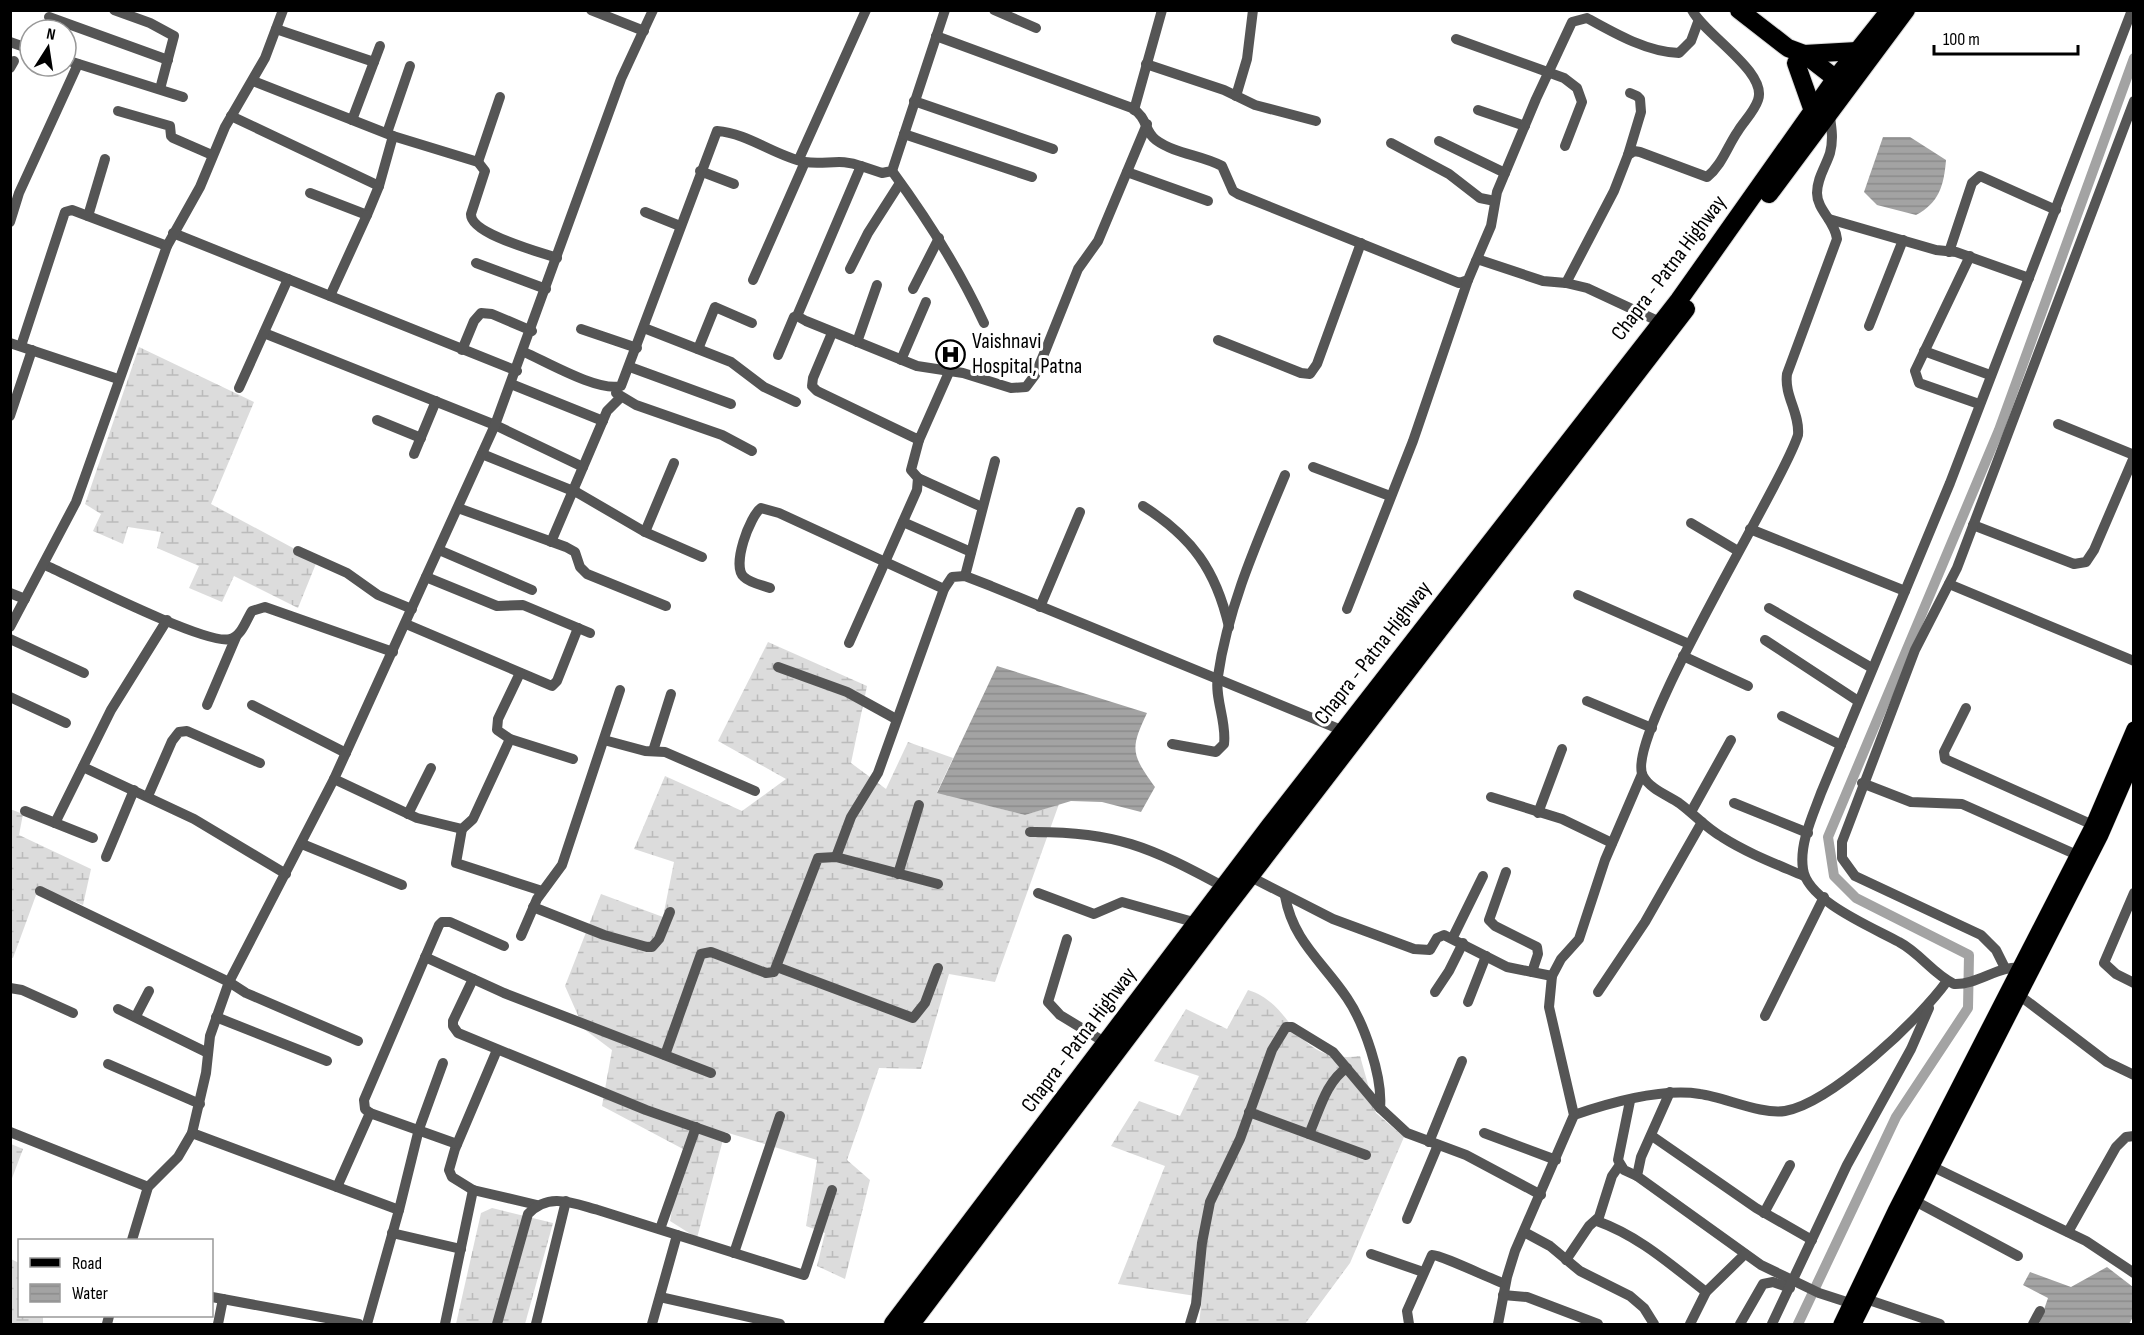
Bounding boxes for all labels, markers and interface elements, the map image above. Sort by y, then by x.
north arrow [18,18,78,78]
scale bar [1934,18,2078,56]
text: N [45,25,57,45]
text: 100 m [1943,29,1980,50]
street label: Chapra - Patna Highway [1606,190,1733,346]
place label: Vaishnavi Hospital, Patna [972,328,1082,380]
hospital icon: Vaishnavi Hospital, Patna [935,338,967,370]
street label: Chapra - Patna Highway [1308,575,1438,730]
street label: Chapra - Patna Highway [1016,962,1143,1118]
legend [18,1239,213,1317]
text: Road [72,1253,102,1274]
text: Water [72,1283,108,1304]

